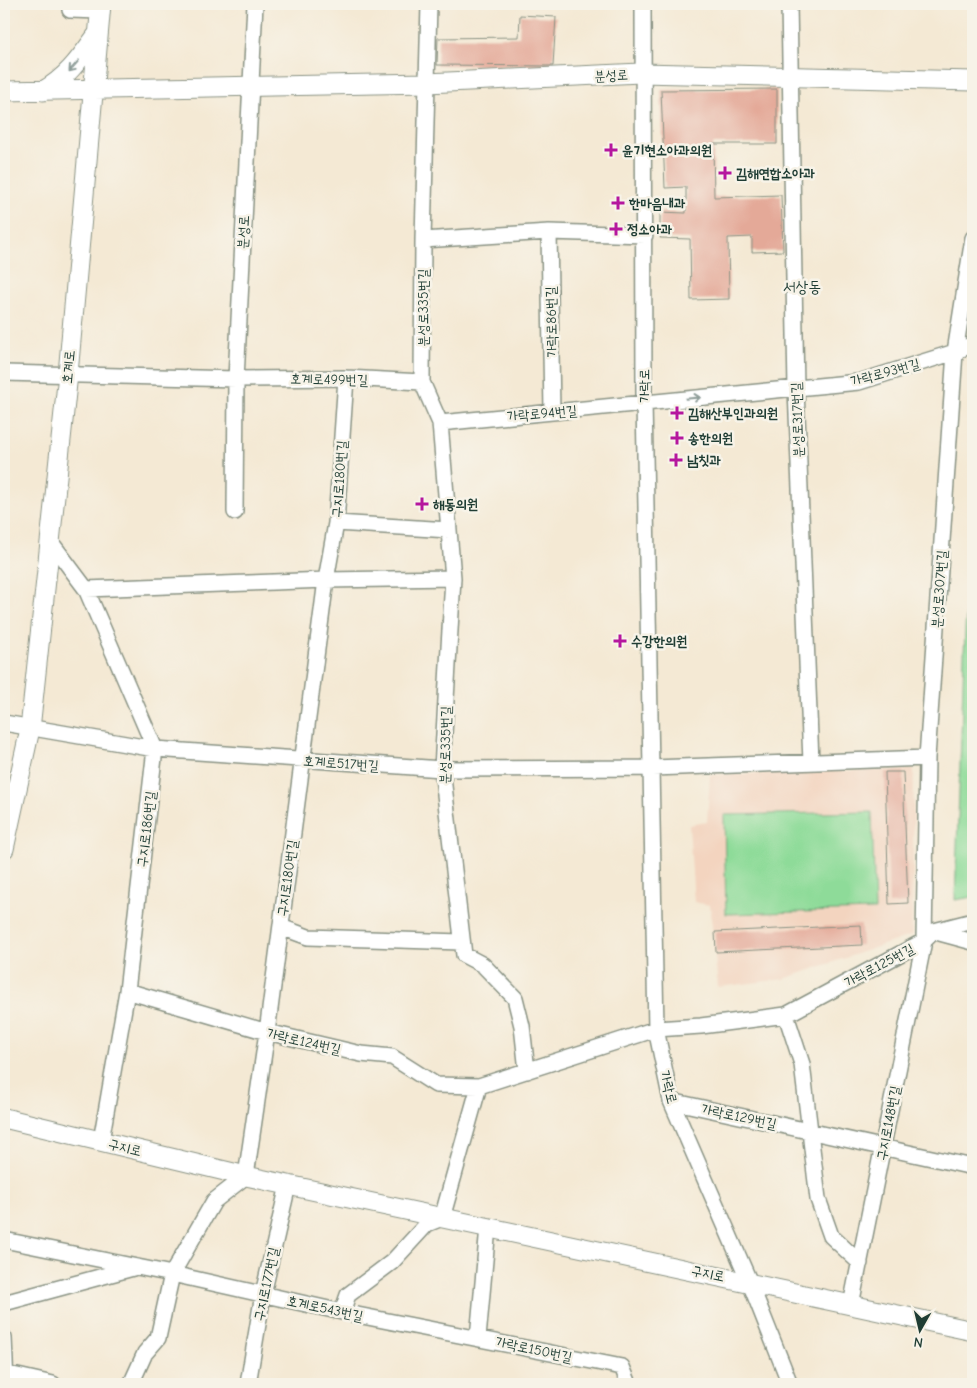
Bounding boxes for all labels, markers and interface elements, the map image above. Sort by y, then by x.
one-way arrow [68,59,80,72]
street label: 분성로 [594,66,628,85]
place label: 윤기현소아과의원 [622,142,712,159]
marker: 윤기현소아과의원 [604,143,618,157]
place label: 김해연합소아과 [736,165,816,182]
marker: 김해연합소아과 [718,166,732,180]
place label: 한마음내과 [628,195,686,212]
marker: 한마음내과 [611,196,625,210]
street label: 분성로 [234,215,253,249]
place label: 정소아과 [627,221,673,238]
marker: 정소아과 [609,222,623,236]
street label: 분성로335번길 [415,268,432,347]
district label: 서상동 [783,278,821,296]
street label: 가락로86번길 [542,286,561,358]
street label: 호계로 [59,349,78,385]
street label: 가락로93번길 [849,355,922,390]
street label: 가락로 [636,369,653,403]
street label: 호계로499번길 [290,370,369,389]
street label: 분성로317번길 [788,381,807,458]
one-way arrow [685,393,701,403]
street label: 가락로94번길 [506,402,579,425]
place label: 김해산부인과의원 [688,405,778,422]
marker: 김해산부인과의원 [670,406,684,420]
place label: 송한의원 [688,430,733,447]
marker: 송한의원 [670,431,684,445]
street label: 구지로180번길 [328,439,351,518]
place label: 남칫과 [687,452,722,469]
marker: 남칫과 [669,453,683,467]
place label: 해동의원 [433,496,478,513]
marker: 해동의원 [415,497,429,511]
street label: 분성로307번길 [928,549,951,629]
place label: 수강한의원 [631,633,687,650]
marker: 수강한의원 [613,634,627,648]
street label: 분성로335번길 [436,705,455,784]
street label: 호계로517번길 [302,752,380,775]
street label: 구지로186번길 [133,789,160,868]
street label: 구지로180번길 [274,838,301,918]
street label: 가락로125번길 [841,940,918,991]
street label: 가락로124번길 [265,1025,343,1058]
street label: 가락로 [656,1069,681,1106]
street label: 구지로148번길 [873,1084,904,1162]
street label: 가락로129번길 [700,1100,779,1133]
street label: 구지로 [106,1135,143,1160]
street label: 구지로177번길 [250,1245,283,1323]
street label: 구지로 [690,1262,726,1285]
street label: 호계로543번길 [285,1292,365,1325]
north arrow [894,1306,944,1356]
street label: 가락로150번길 [494,1333,575,1366]
text: N [913,1333,924,1351]

